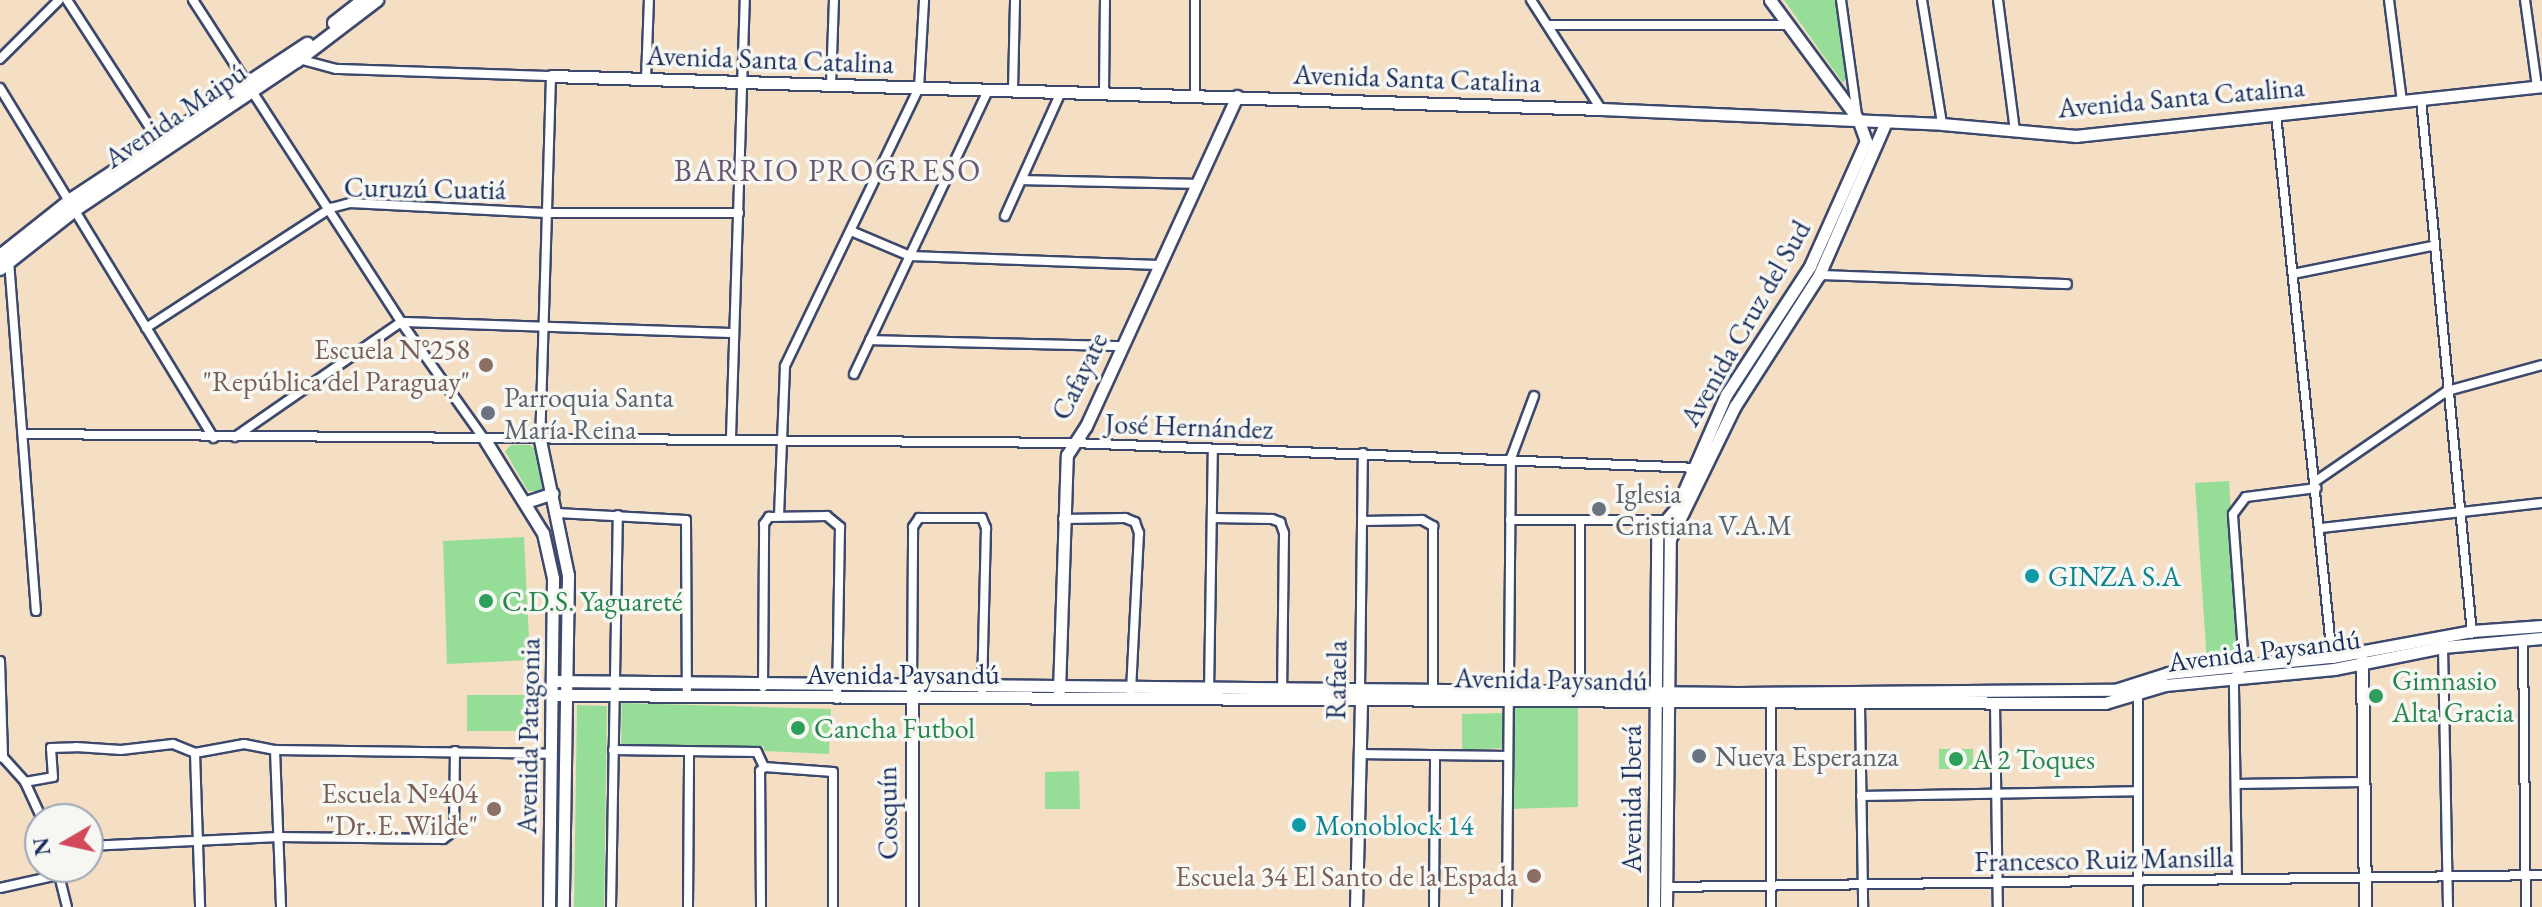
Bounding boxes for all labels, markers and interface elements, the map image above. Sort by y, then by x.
street label: Avenida Santa Catalina [646,38,894,80]
street label: Avenida Maipú [97,55,253,175]
street label: Avenida Santa Catalina [1293,57,1541,99]
street label: Avenida Santa Catalina [2056,69,2306,125]
district label: BARRIO PROGRESO [674,153,982,189]
street label: Curuzú Cuatiá [344,170,506,206]
street label: Avenida Cruz del Sud [1672,214,1818,432]
street label: Cafayate [1044,327,1114,425]
place label: Escuela N°258 "República del Paraguay" [203,332,470,398]
marker: Escuela N°258 "República del Paraguay" [477,356,495,374]
place label: Parroquia Santa María Reina [504,380,674,446]
marker: Parroquia Santa María Reina [479,404,497,422]
street label: José Hernández [1104,406,1274,446]
place label: Iglesia Cristiana V.A.M [1615,476,1792,542]
marker: Iglesia Cristiana V.A.M [1590,500,1608,518]
place label: GINZA S.A [2048,559,2181,593]
marker: GINZA S.A [2023,567,2041,585]
place label: C.D.S. Yaguareté [502,584,683,618]
marker: C.D.S. Yaguareté [477,592,495,610]
street label: Avenida Paysandú [2166,622,2362,678]
street label: Avenida Patagonia [509,637,547,835]
street label: Rafaela [1319,640,1353,720]
street label: Avenida Paysandú [806,657,1000,691]
street label: Avenida Paysandú [1454,661,1648,697]
place label: Gimnasio Alta Gracia [2392,663,2514,729]
marker: Gimnasio Alta Gracia [2367,687,2385,705]
place label: Cancha Futbol [814,711,975,745]
marker: Cancha Futbol [789,719,807,737]
street label: Avenida Iberá [1614,725,1648,873]
place label: Nueva Esperanza [1715,739,1899,773]
place label: A 2 Toques [1972,742,2095,776]
marker: Nueva Esperanza [1690,747,1708,765]
marker: A 2 Toques [1947,750,1965,768]
street label: Cosquín [869,766,905,860]
place label: Escuela Nº404 "Dr. E. Wilde" [321,776,478,842]
marker: Escuela Nº404 "Dr. E. Wilde" [485,800,503,818]
north arrow [24,803,104,883]
place label: Monoblock 14 [1315,808,1474,842]
marker: Monoblock 14 [1290,816,1308,834]
text: N [26,835,57,858]
street label: Francesco Ruiz Mansilla [1974,840,2234,878]
place label: Escuela 34 El Santo de la Espada [1175,859,1518,893]
marker: Escuela 34 El Santo de la Espada [1525,867,1543,885]

